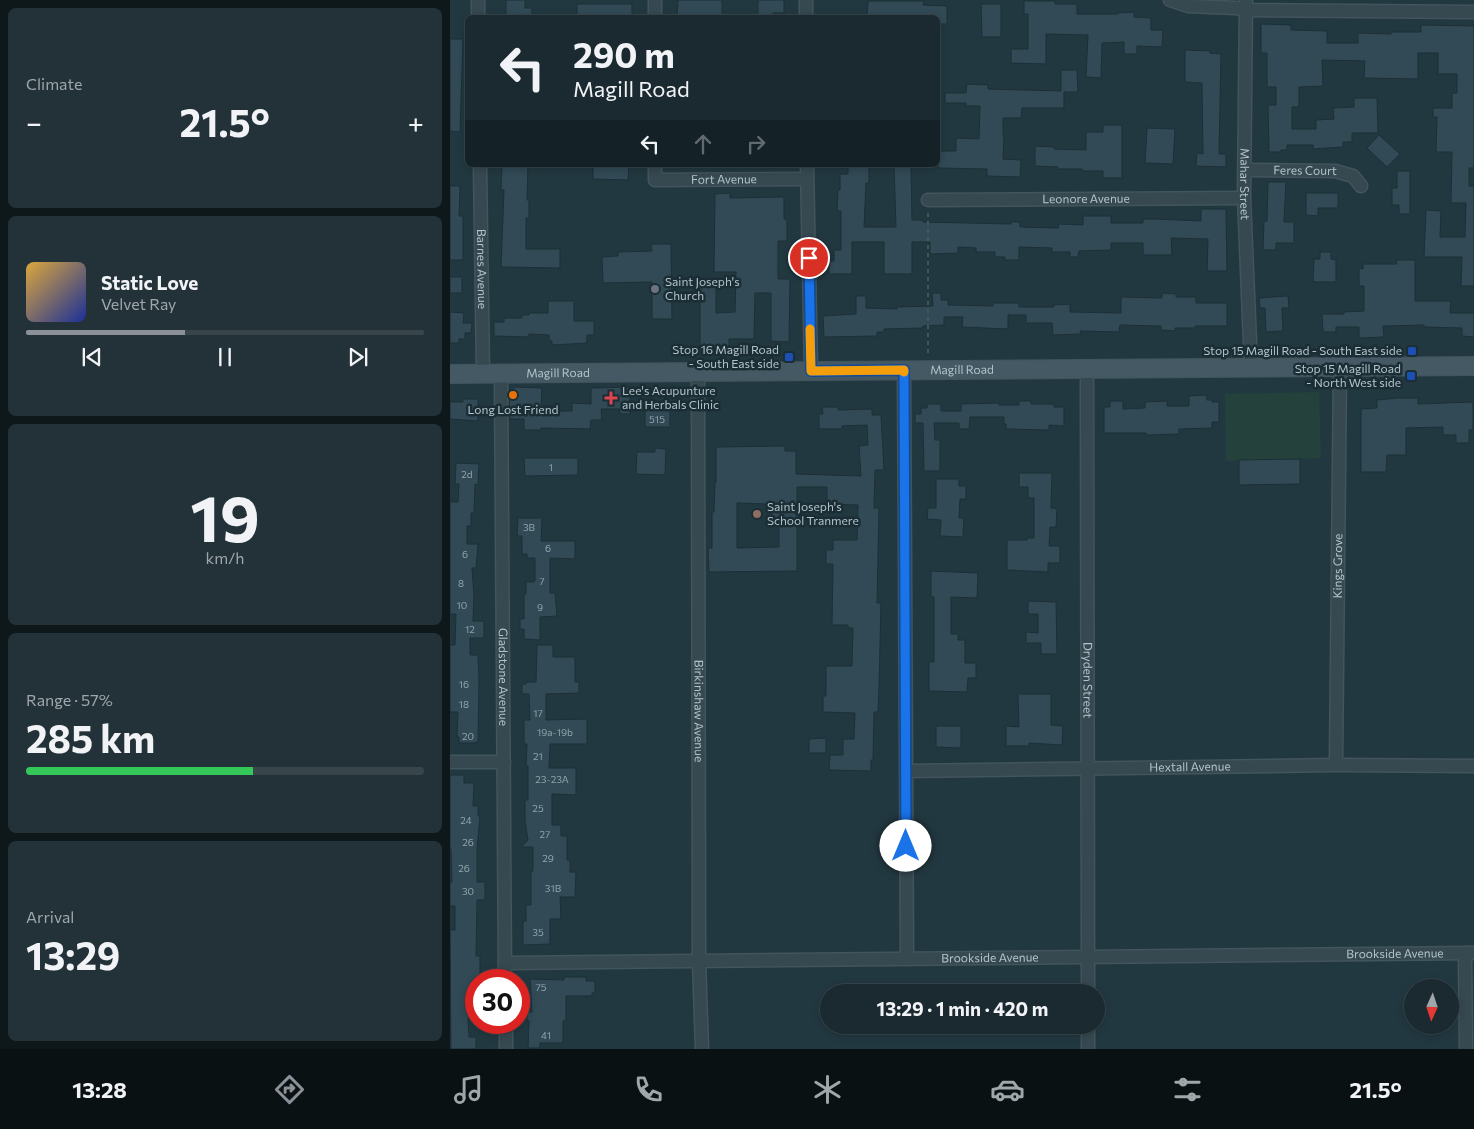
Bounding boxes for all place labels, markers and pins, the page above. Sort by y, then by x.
pin [788,237,830,279]
place label: Saint Joseph's Church [665,274,740,302]
marker: Saint Joseph's Church [649,283,661,295]
place label: Stop 16 Magill Road - South East side [672,342,779,370]
place label: Stop 15 Magill Road - South East side [1203,343,1402,357]
marker: Stop 15 Magill Road - South East side [1406,345,1418,357]
marker: Stop 16 Magill Road - South East side [783,351,795,363]
place label: Stop 15 Magill Road - North West side [1295,361,1401,389]
marker: Stop 15 Magill Road - North West side [1405,370,1417,382]
place label: Lee's Acupunture and Herbals Clinic [622,383,719,411]
marker: Long Lost Friend [507,389,519,401]
marker: Lee's Acupunture and Herbals Clinic [604,391,618,405]
place label: Long Lost Friend [467,402,559,416]
place label: Saint Joseph's School Tranmere [767,499,859,527]
marker: Saint Joseph's School Tranmere [751,508,763,520]

